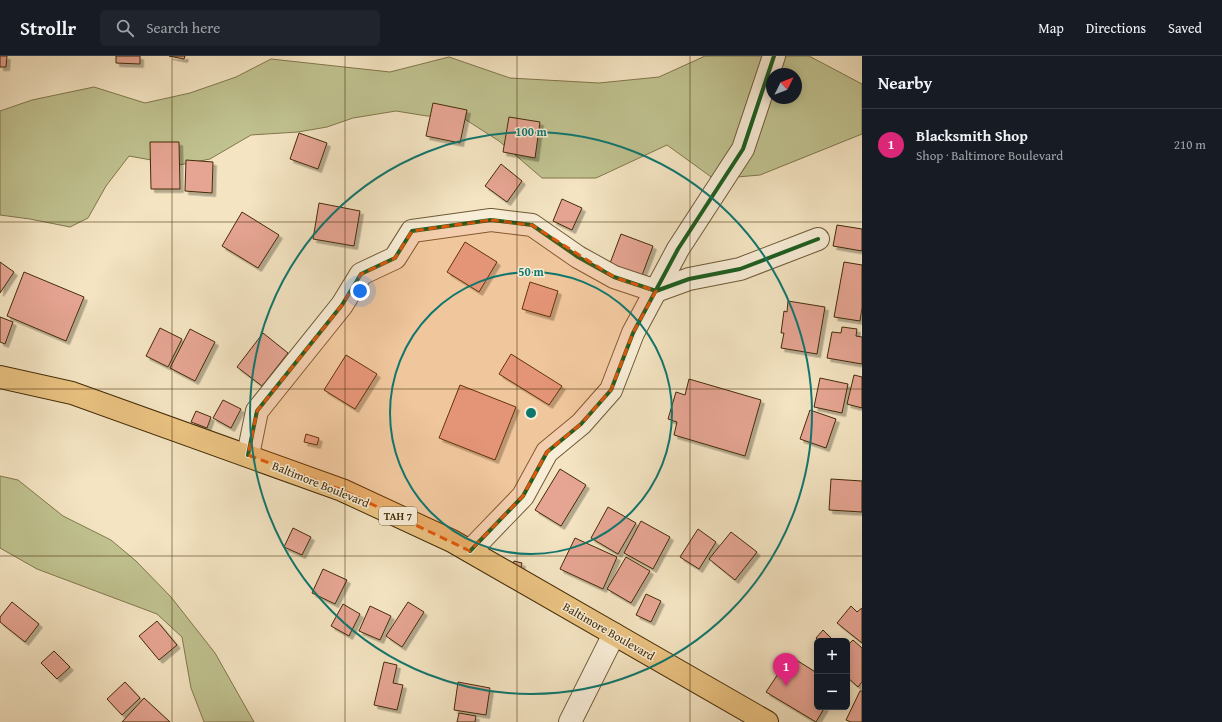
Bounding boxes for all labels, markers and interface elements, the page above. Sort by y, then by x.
search box [100,10,380,46]
text: Strollr [20,14,76,42]
icon: search [114,17,136,39]
text: Search here [146,17,220,38]
text: Map [1038,18,1064,38]
text: Directions [1086,18,1146,38]
text: Saved [1168,18,1202,38]
north arrow [766,68,802,104]
text: Nearby [878,70,932,95]
text: 100 m [515,123,548,140]
text: Blacksmith Shop [916,125,1028,146]
text: 1 [888,135,894,154]
text: 210 m [1174,135,1206,154]
text: Shop · Baltimore Boulevard [916,146,1063,165]
text: 50 m [518,263,544,280]
your location [350,281,370,301]
centre of rings [524,406,538,420]
street label: Baltimore Boulevard [270,457,373,511]
road number: TAH 7 [379,507,417,525]
street label: Baltimore Boulevard [560,598,659,665]
map controls [814,638,850,710]
button: + [814,638,850,674]
pin: 1 [773,653,799,686]
button: − [814,674,850,710]

